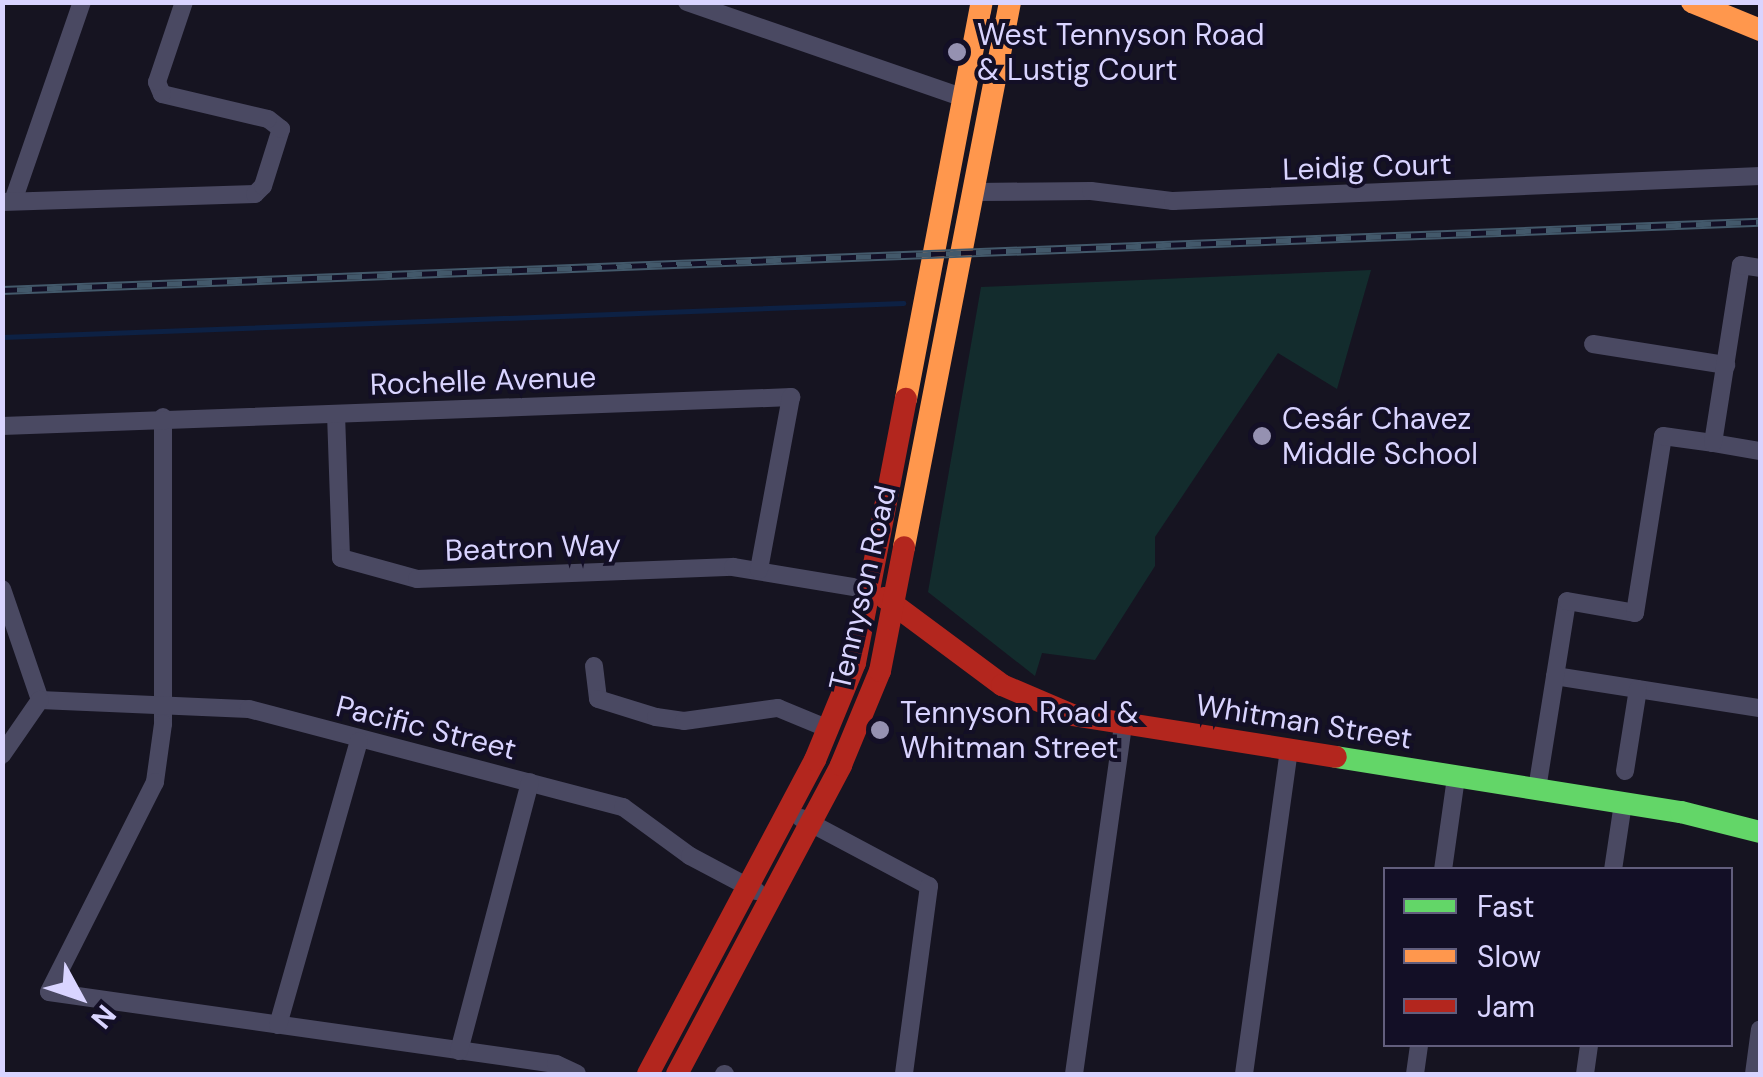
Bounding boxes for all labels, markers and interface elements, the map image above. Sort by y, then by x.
place label: West Tennyson Road & Lustig Court [977,17,1265,88]
marker: West Tennyson Road & Lustig Court [946,41,968,63]
street label: Leidig Court [1282,146,1452,188]
street label: Rochelle Avenue [369,359,597,403]
place label: Cesár Chavez Middle School [1282,401,1478,472]
marker: Cesár Chavez Middle School [1251,425,1273,447]
street label: Tennyson Road [822,482,904,694]
street label: Beatron Way [444,527,622,569]
street label: Whitman Street [1193,687,1415,757]
street label: Pacific Street [332,688,520,768]
place label: Tennyson Road & Whitman Street [900,695,1139,766]
marker: Tennyson Road & Whitman Street [869,719,891,741]
legend [1383,867,1733,1047]
text: Fast [1477,887,1535,926]
text: Slow [1477,937,1541,976]
north arrow [30,947,130,1047]
text: Jam [1477,987,1535,1026]
text: N [83,997,124,1036]

